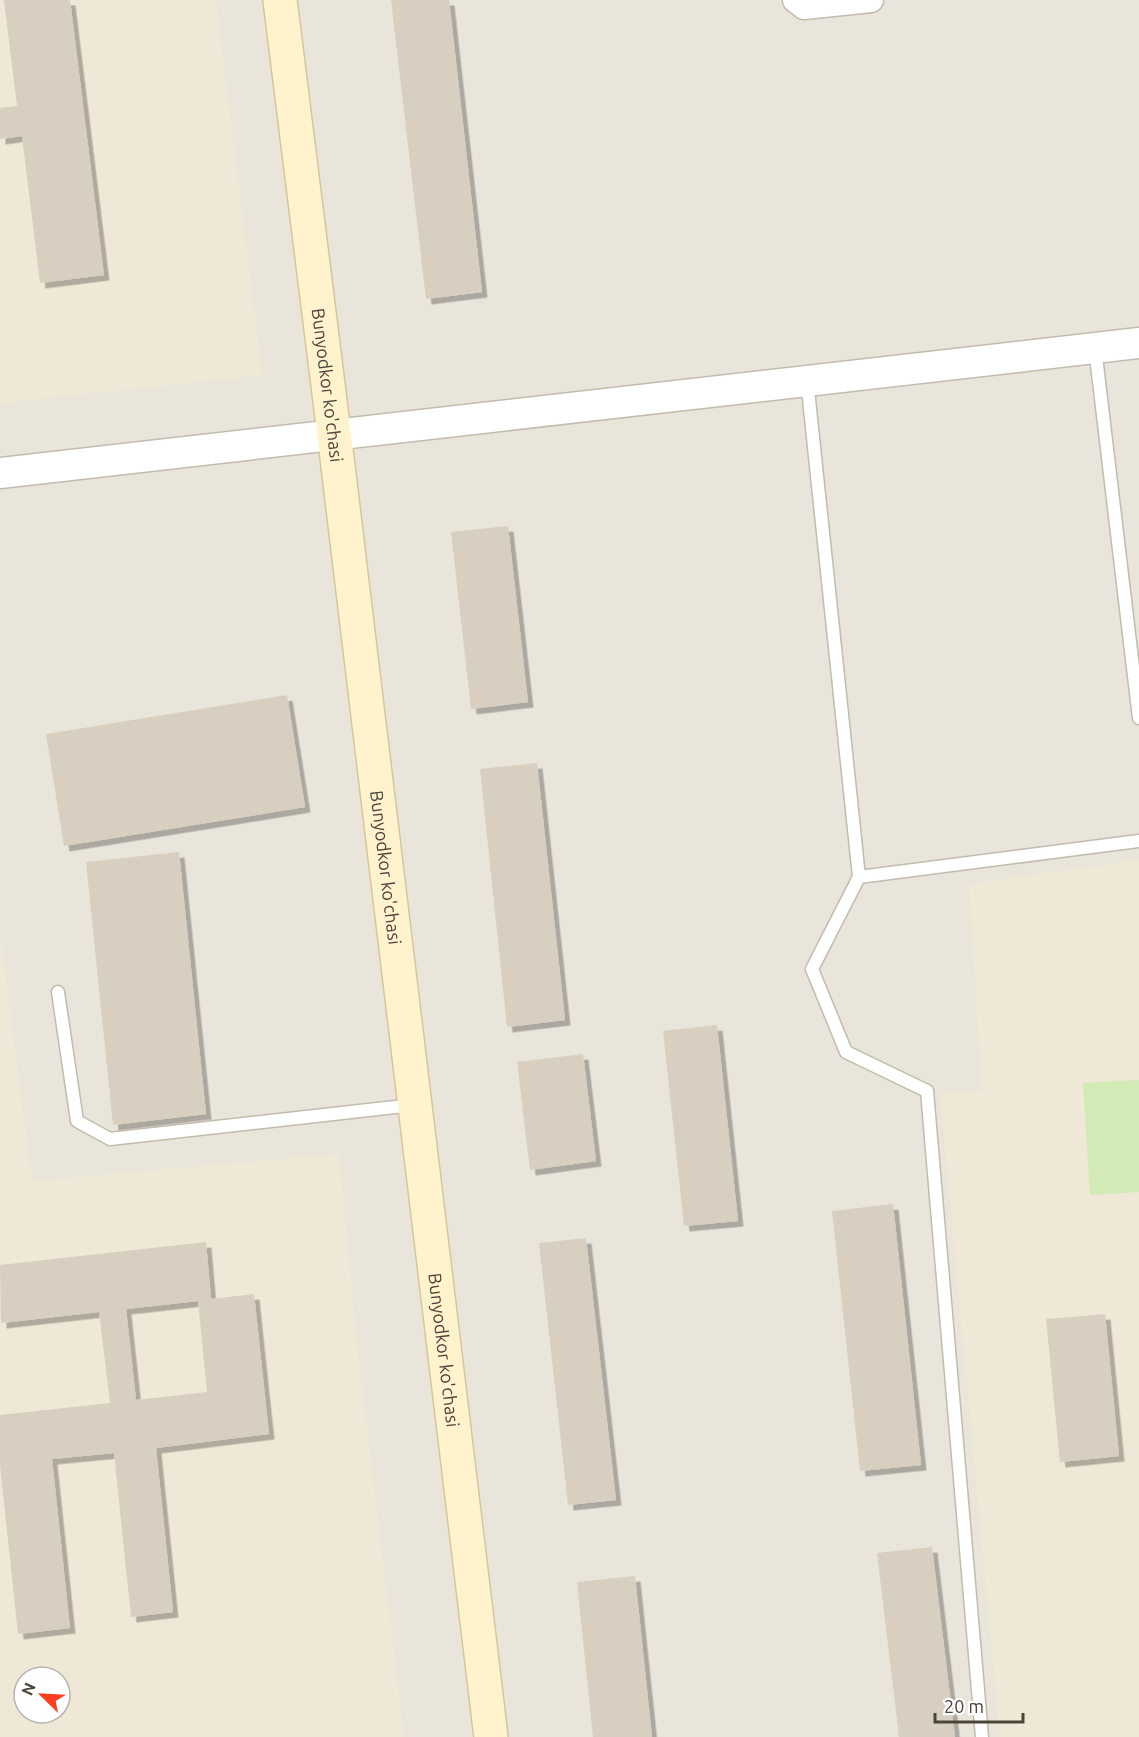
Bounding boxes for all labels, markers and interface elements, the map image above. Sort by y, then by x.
street label: Bunyodkor ko'chasi [308,307,347,463]
street label: Bunyodkor ko'chasi [367,789,406,946]
street label: Bunyodkor ko'chasi [425,1272,464,1428]
north arrow [12,1665,72,1725]
text: N [18,1680,39,1698]
scale bar [935,1686,1024,1724]
text: 20 m [944,1696,984,1716]

